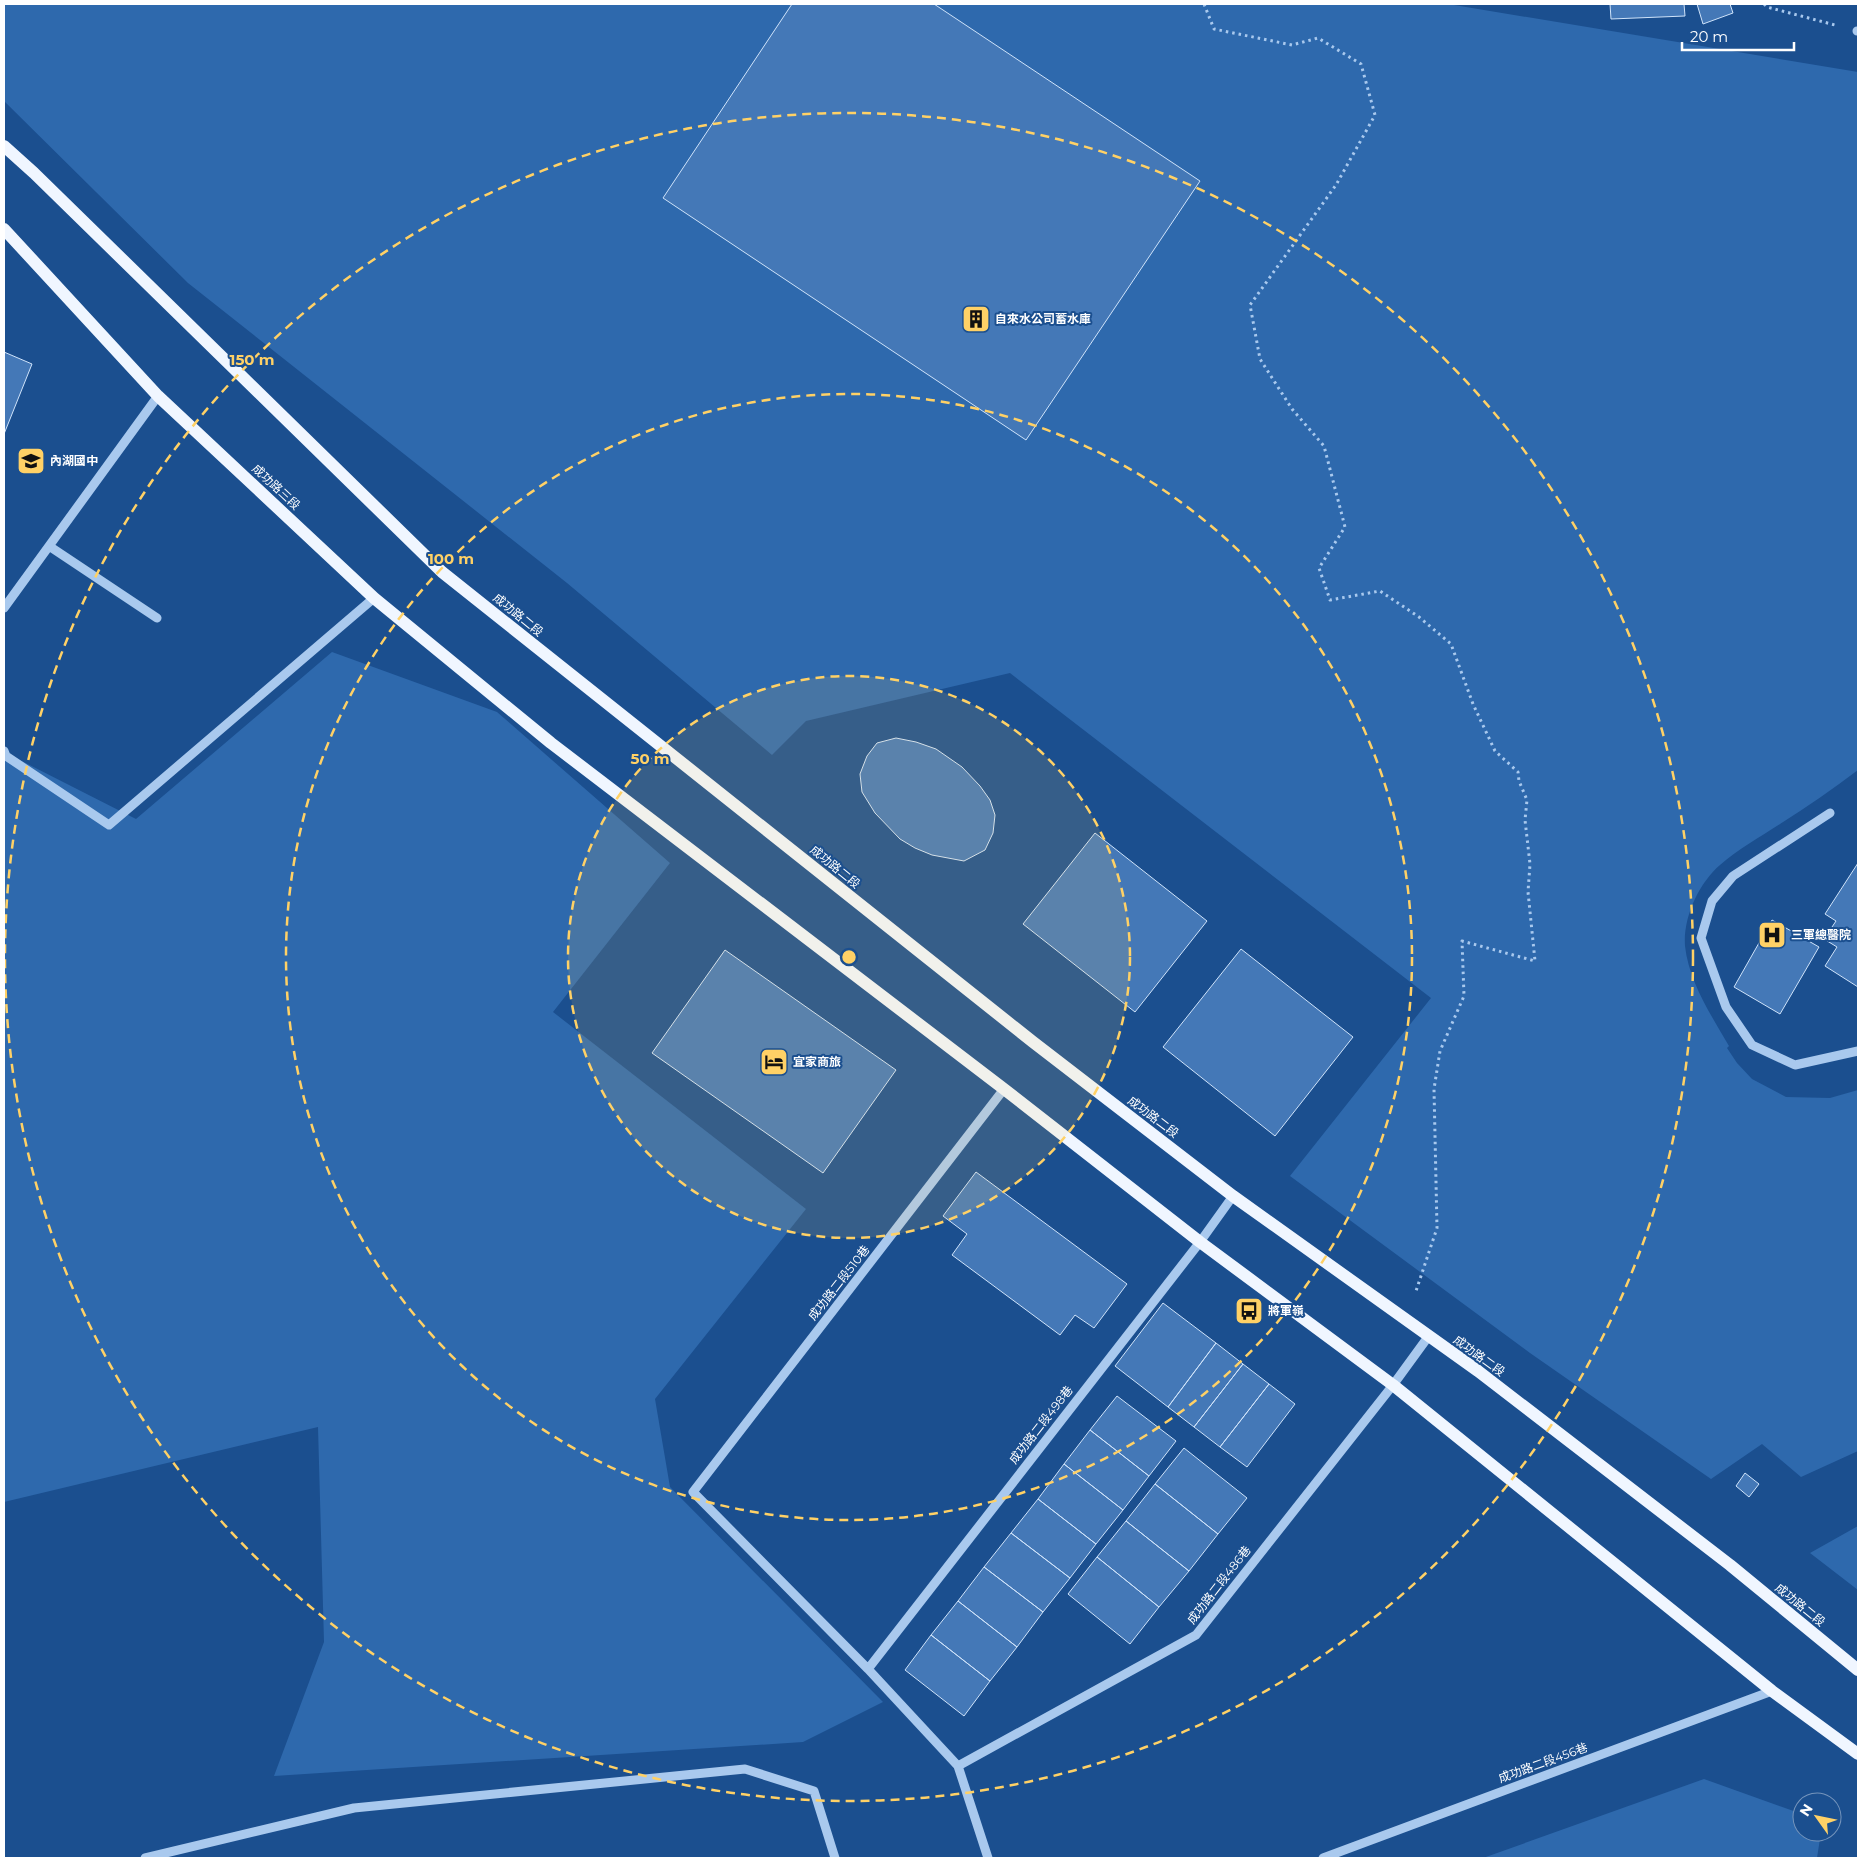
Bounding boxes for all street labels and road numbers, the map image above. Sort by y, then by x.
street label: 成功路三段 [249,461,303,513]
street label: 成功路二段 [490,590,546,639]
street label: 成功路二段 [807,842,863,891]
street label: 成功路二段 [1125,1093,1182,1141]
street label: 成功路二段510巷 [805,1242,873,1323]
street label: 成功路二段 [1451,1332,1508,1379]
street label: 成功路二段498巷 [1006,1383,1076,1467]
street label: 成功路二段486巷 [1183,1543,1254,1627]
street label: 成功路二段 [1772,1580,1828,1629]
street label: 成功路二段456巷 [1496,1739,1590,1786]

